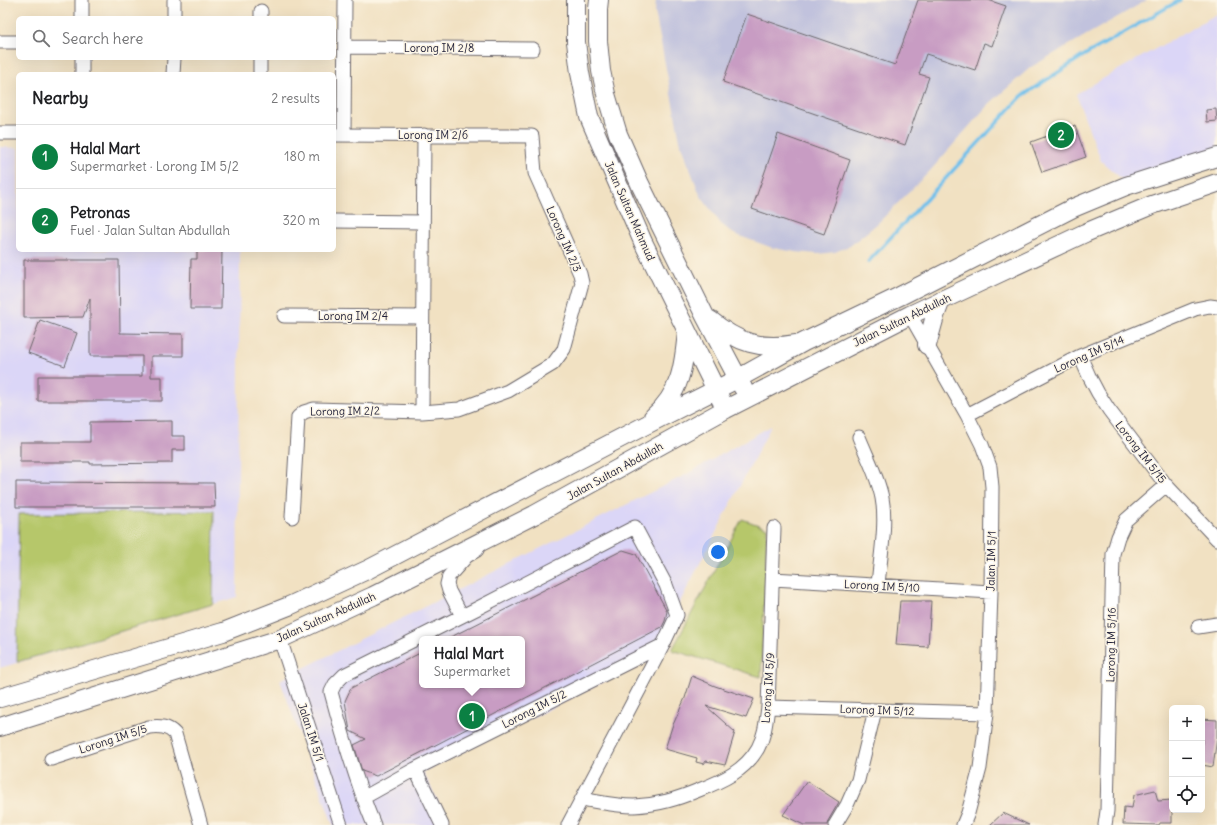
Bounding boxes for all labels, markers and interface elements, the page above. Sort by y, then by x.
search box [16,16,336,60]
icon: search [30,27,52,49]
text: Search here [62,29,143,48]
street label: Lorong IM 2/8 [404,41,474,55]
text: Nearby [32,87,88,109]
text: 2 results [271,90,320,107]
pin: 2 [1048,120,1074,150]
street label: Lorong IM 2/6 [398,128,468,142]
text: Halal Mart [70,139,140,158]
text: 1 [42,148,48,165]
text: 180 m [284,148,320,165]
text: Supermarket · Lorong IM 5/2 [70,158,239,175]
street label: Jalan Sultan Mahmud [602,159,658,263]
text: Petronas [70,203,130,222]
street label: Lorong IM 2/3 [543,204,585,274]
text: 2 [41,212,49,229]
text: 320 m [282,212,320,229]
text: Fuel · Jalan Sultan Abdullah [70,222,230,239]
street label: Jalan Sultan Abdullah [851,290,953,350]
street label: Lorong IM 2/4 [318,309,388,323]
street label: Lorong IM 5/14 [1052,332,1126,376]
street label: Lorong IM 2/2 [310,403,380,419]
street label: Lorong IM 5/15 [1112,418,1170,486]
street label: Jalan Sultan Abdullah [565,439,665,503]
street label: Jalan IM 5/1 [983,531,999,591]
your location [708,542,728,562]
street label: Lorong IM 5/10 [844,577,920,595]
street label: Jalan Sultan Abdullah [274,589,378,645]
street label: Lorong IM 5/16 [1103,607,1119,683]
popup [419,636,525,688]
text: Halal Mart [434,644,504,663]
street label: Lorong IM 5/9 [759,652,777,724]
text: Supermarket [434,663,510,680]
street label: Lorong IM 5/2 [499,687,569,731]
street label: Jalan IM 5/1 [295,701,327,763]
pin: 1 [459,701,485,731]
street label: Lorong IM 5/12 [839,702,915,718]
map controls [1169,705,1205,813]
button: + [1169,705,1205,741]
street label: Lorong IM 5/5 [77,721,149,757]
button: − [1169,741,1205,777]
button: locate [1169,777,1205,813]

